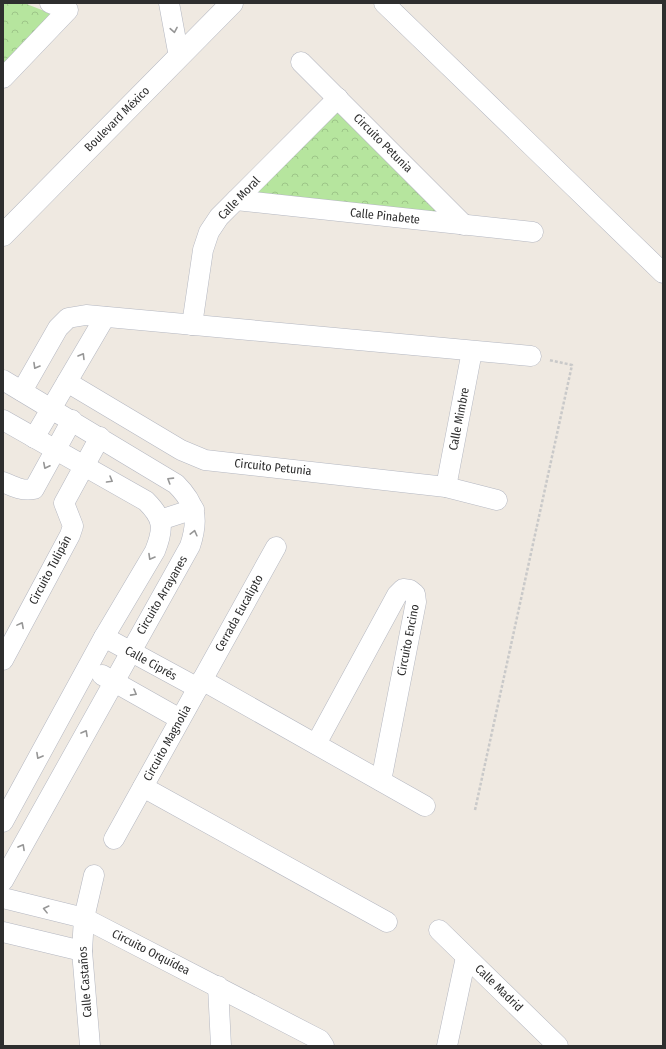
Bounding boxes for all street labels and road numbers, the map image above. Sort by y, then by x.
street label: Boulevard México [82,84,152,154]
street label: Circuito Petunia [351,111,415,175]
street label: Calle Moral [215,174,263,222]
street label: Calle Pinabete [349,205,421,227]
street label: Calle Mimbre [446,386,472,452]
street label: Circuito Petunia [234,456,312,478]
street label: Circuito Tulipán [26,533,74,607]
street label: Circuito Arrayanes [134,553,190,637]
street label: Cerrada Eucalipto [212,572,266,654]
street label: Circuito Encino [394,603,422,677]
street label: Calle Ciprés [123,643,179,683]
street label: Circuito Magnolia [140,702,194,783]
street label: Circuito Orquídea [110,926,192,978]
street label: Calle Castaños [76,946,94,1018]
street label: Calle Madrid [472,962,526,1014]

